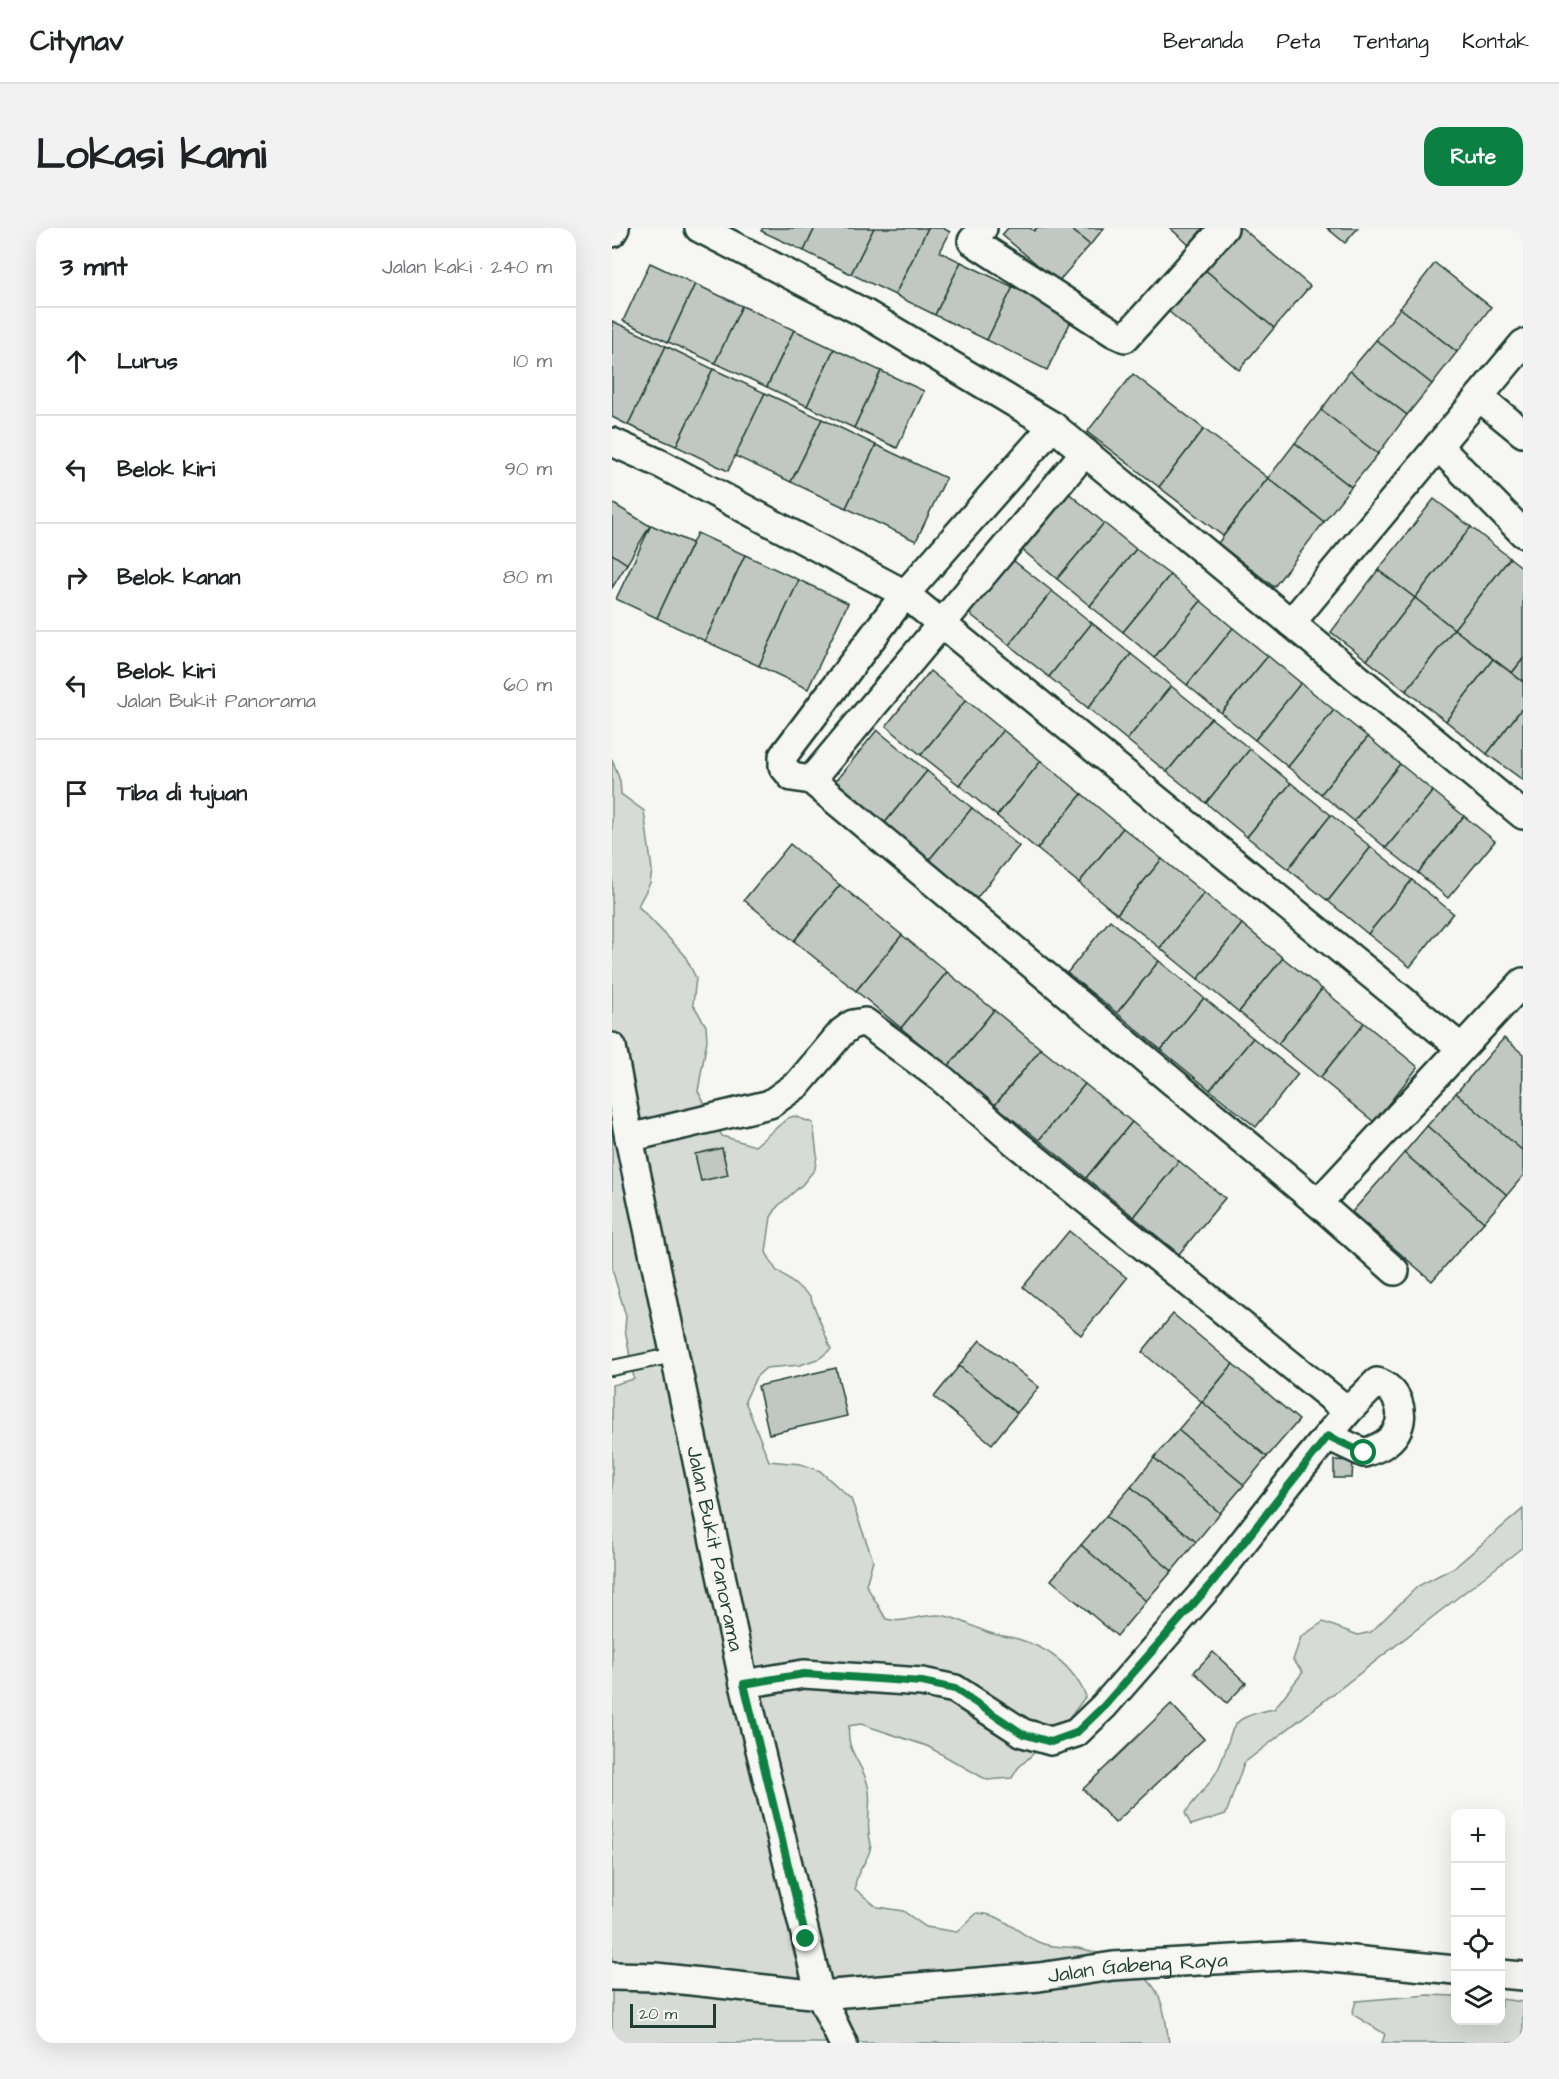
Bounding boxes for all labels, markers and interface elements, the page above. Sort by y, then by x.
text: Citynav [30,22,124,61]
text: Beranda [1163,27,1244,56]
text: Peta [1277,27,1320,56]
text: Tentang [1353,27,1429,56]
text: Kontak [1462,27,1529,56]
text: Lokasi kami [36,127,266,185]
button: Rute [1424,127,1523,186]
text: 3 mnt [60,249,127,285]
text: Jalan kaki · 240 m [382,253,552,281]
icon: ahead [60,345,93,378]
text: Lurus [117,346,178,377]
text: 10 m [513,347,552,375]
icon: left [60,453,93,486]
text: Belok kiri [117,454,215,485]
text: 90 m [504,455,552,483]
icon: right [60,561,93,594]
text: Belok kanan [117,562,241,593]
text: 80 m [503,563,552,591]
text: Belok kiri [117,656,215,687]
icon: left [60,669,93,702]
text: 60 m [503,671,552,699]
text: Jalan Bukit Panorama [117,687,316,715]
icon: arrive [60,777,93,810]
text: Tiba di tujuan [117,778,247,809]
route start [1350,1439,1376,1465]
street label: Jalan Bukit Panorama [679,1443,751,1654]
map controls [1451,1809,1505,2025]
button: + [1451,1809,1505,1863]
button: − [1451,1863,1505,1917]
button: locate [1451,1917,1505,1971]
route end [792,1925,818,1951]
street label: Jalan Gabeng Raya [1046,1945,1229,1991]
button: layers [1451,1971,1505,2025]
scale bar [630,2001,716,2028]
text: 20 m [639,2003,677,2025]

